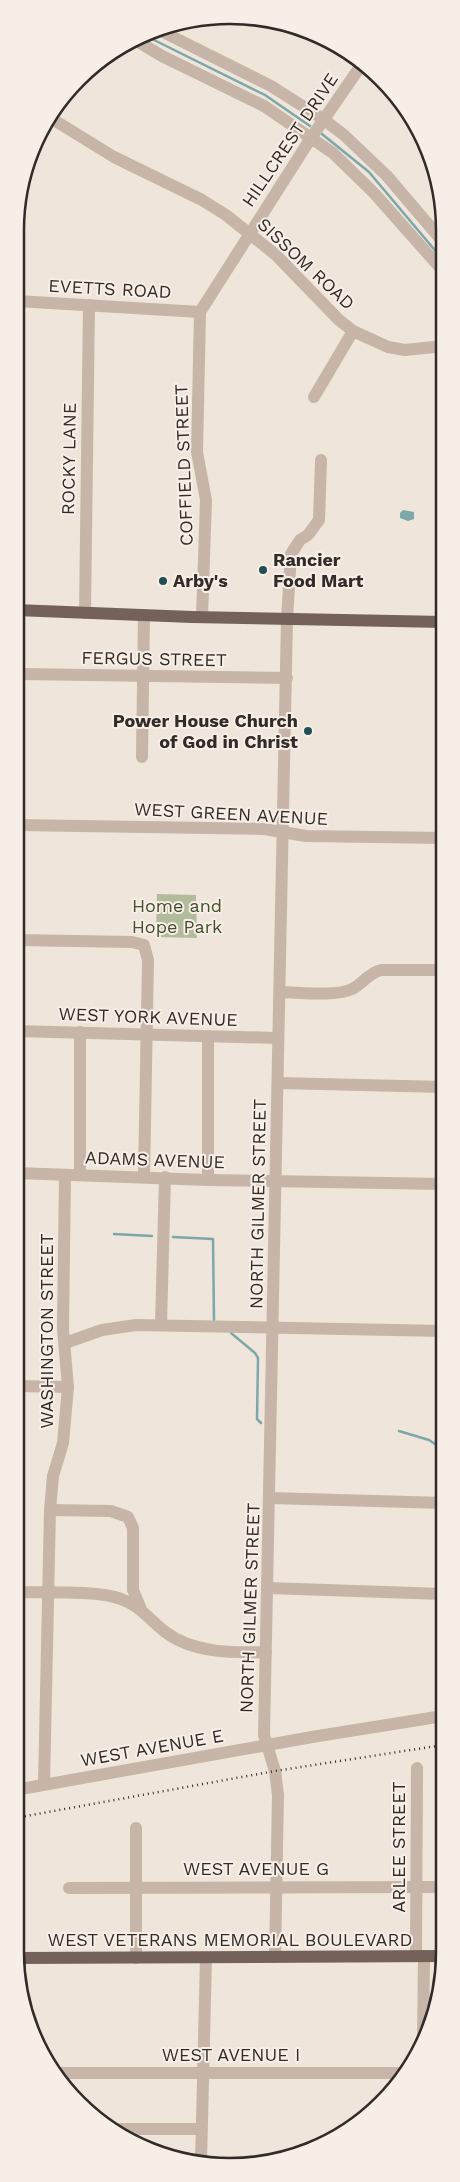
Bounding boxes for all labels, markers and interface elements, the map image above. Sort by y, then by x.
street label: HILLCREST DRIVE [237,69,342,210]
street label: SISSOM ROAD [254,213,359,314]
street label: EVETTS ROAD [48,275,172,302]
street label: COFFIELD STREET [170,384,197,546]
street label: ROCKY LANE [57,403,80,515]
place label: Rancier Food Mart [273,549,363,591]
marker: Rancier Food Mart [257,564,269,576]
place label: Arby's [173,570,228,591]
marker: Arby's [157,575,169,587]
street label: FERGUS STREET [81,647,227,670]
place label: Power House Church of God in Christ [113,710,298,752]
marker: Power House Church of God in Christ [302,725,314,737]
street label: WEST GREEN AVENUE [133,798,329,829]
park label: Home and Hope Park [132,895,222,937]
street label: WEST YORK AVENUE [58,1003,238,1030]
street label: NORTH GILMER STREET [245,1099,270,1309]
street label: ADAMS AVENUE [85,1147,225,1172]
street label: WASHINGTON STREET [36,1233,57,1429]
street label: NORTH GILMER STREET [235,1502,264,1713]
street label: WEST AVENUE E [79,1725,225,1770]
street label: ARLEE STREET [388,1781,409,1913]
street label: WEST AVENUE G [183,1858,329,1879]
street label: WEST VETERANS MEMORIAL BOULEVARD [48,1929,412,1950]
street label: WEST AVENUE I [162,2044,300,2065]

